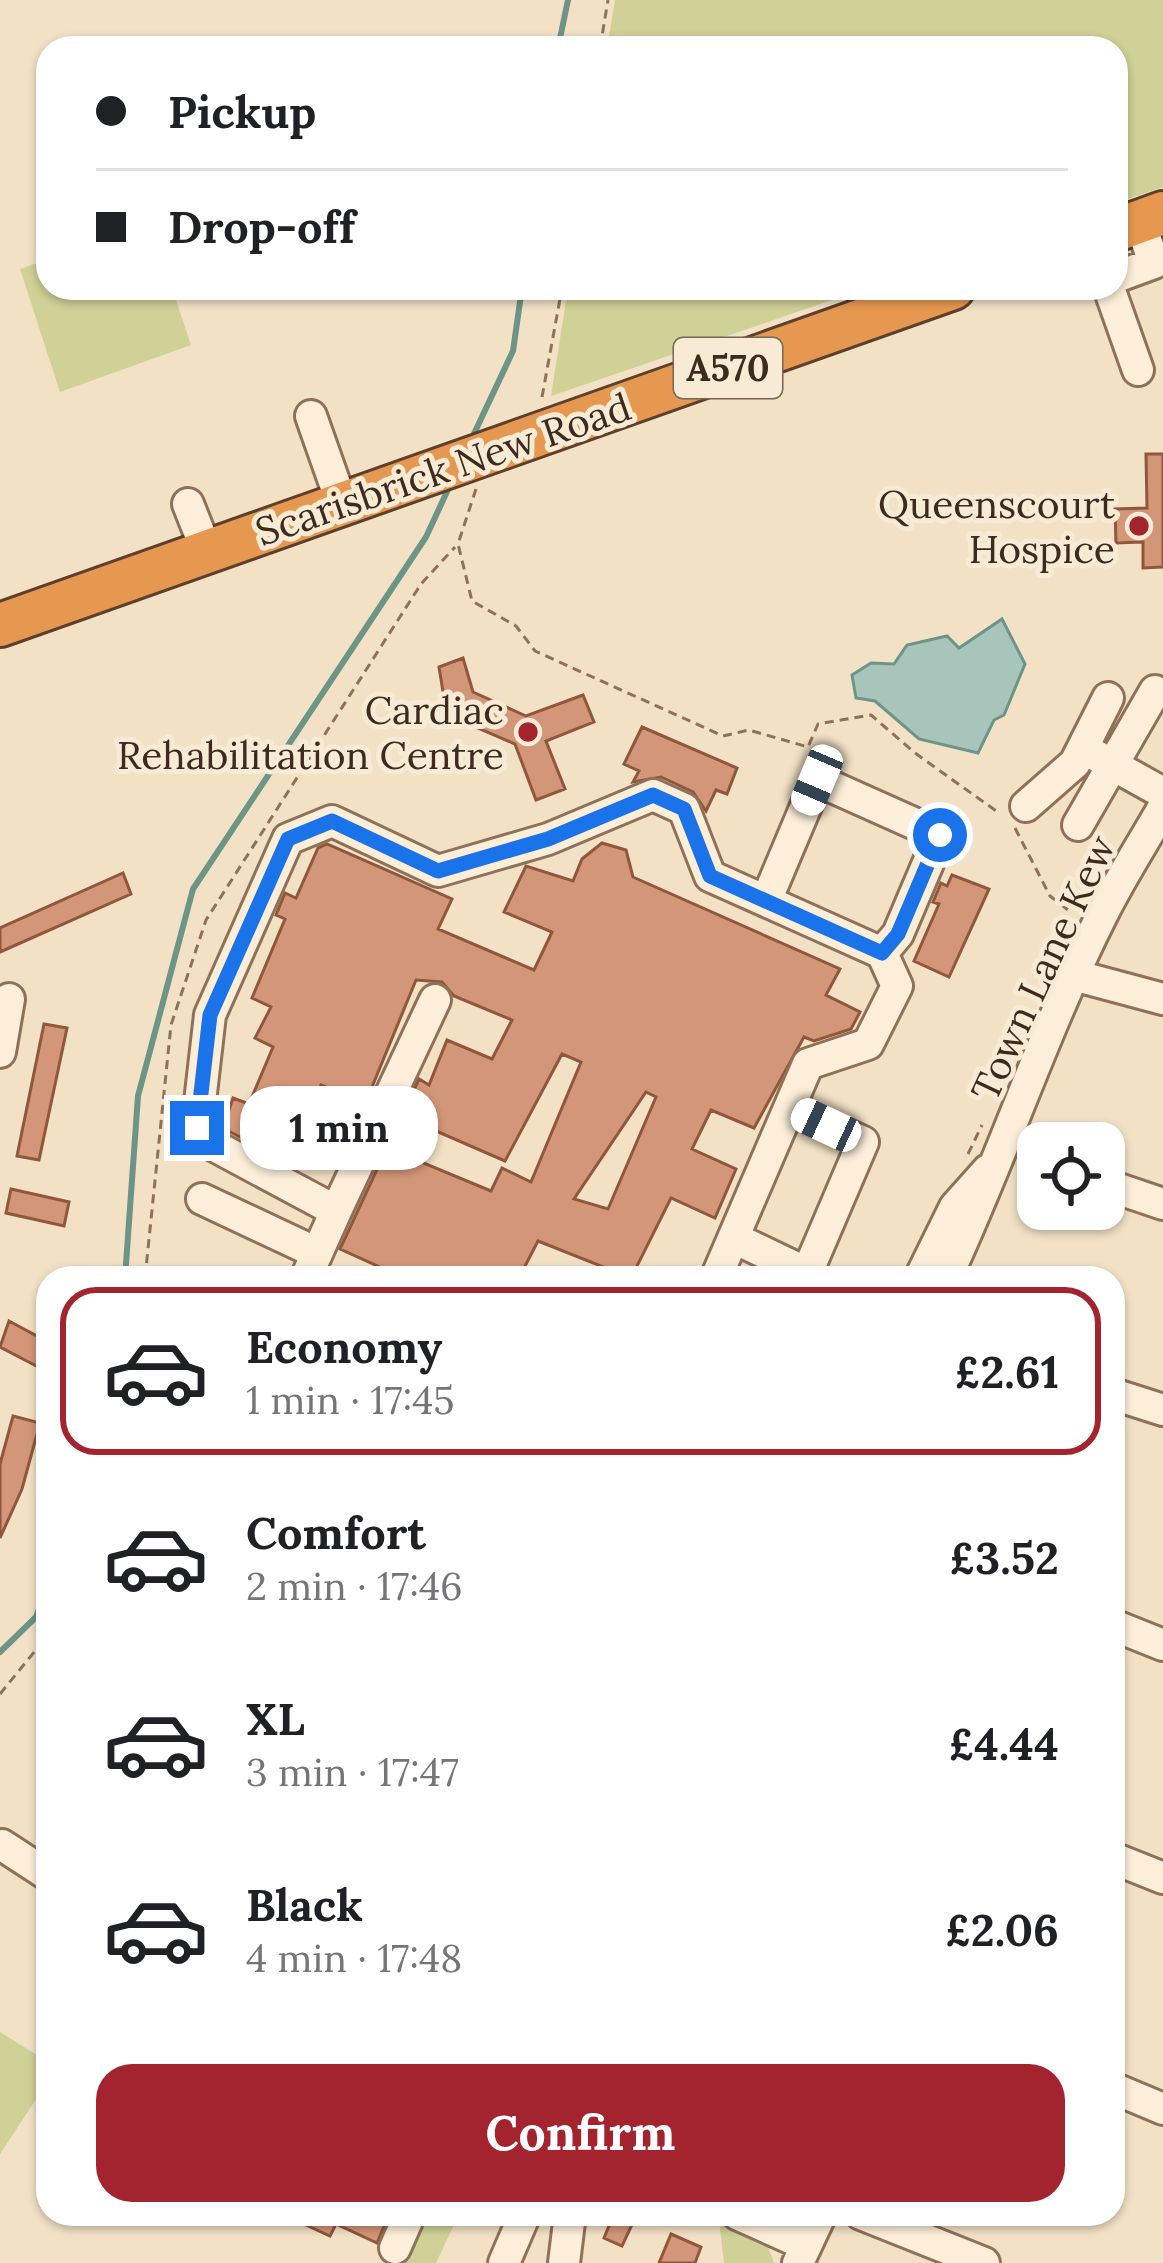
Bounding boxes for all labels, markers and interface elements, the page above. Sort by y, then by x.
text: Pickup [168,83,316,140]
text: Drop-off [168,198,355,255]
road number: A570 [674,338,782,398]
street label: Scarisbrick New Road [249,381,637,557]
place label: Queenscourt Hospice [878,479,1115,574]
marker: Queenscourt Hospice [1126,513,1152,539]
place label: Cardiac Rehabilitation Centre [117,685,504,780]
marker: Cardiac Rehabilitation Centre [515,719,541,745]
car [786,740,848,820]
route start [913,808,967,862]
street label: Town Lane Kew [960,826,1127,1109]
callout: 1 min [239,1086,437,1170]
car [786,1093,866,1157]
route end [170,1101,224,1155]
text: 1 min [289,1103,389,1153]
map controls [1017,1122,1125,1230]
button: locate [1017,1122,1125,1230]
icon: car [102,1317,210,1425]
text: Economy [246,1318,442,1375]
text: £2.61 [955,1343,1059,1400]
text: 1 min · 17:45 [246,1375,455,1425]
icon: car [102,1503,210,1611]
text: Comfort [246,1504,426,1561]
text: £3.52 [949,1529,1059,1586]
text: 2 min · 17:46 [246,1561,463,1611]
icon: car [102,1689,210,1797]
text: XL [246,1690,305,1747]
text: £4.44 [948,1715,1059,1772]
text: 3 min · 17:47 [246,1747,459,1797]
icon: car [102,1875,210,1983]
text: Black [246,1876,363,1933]
text: £2.06 [945,1901,1059,1958]
text: 4 min · 17:48 [246,1933,462,1983]
button: Confirm [96,2064,1065,2202]

